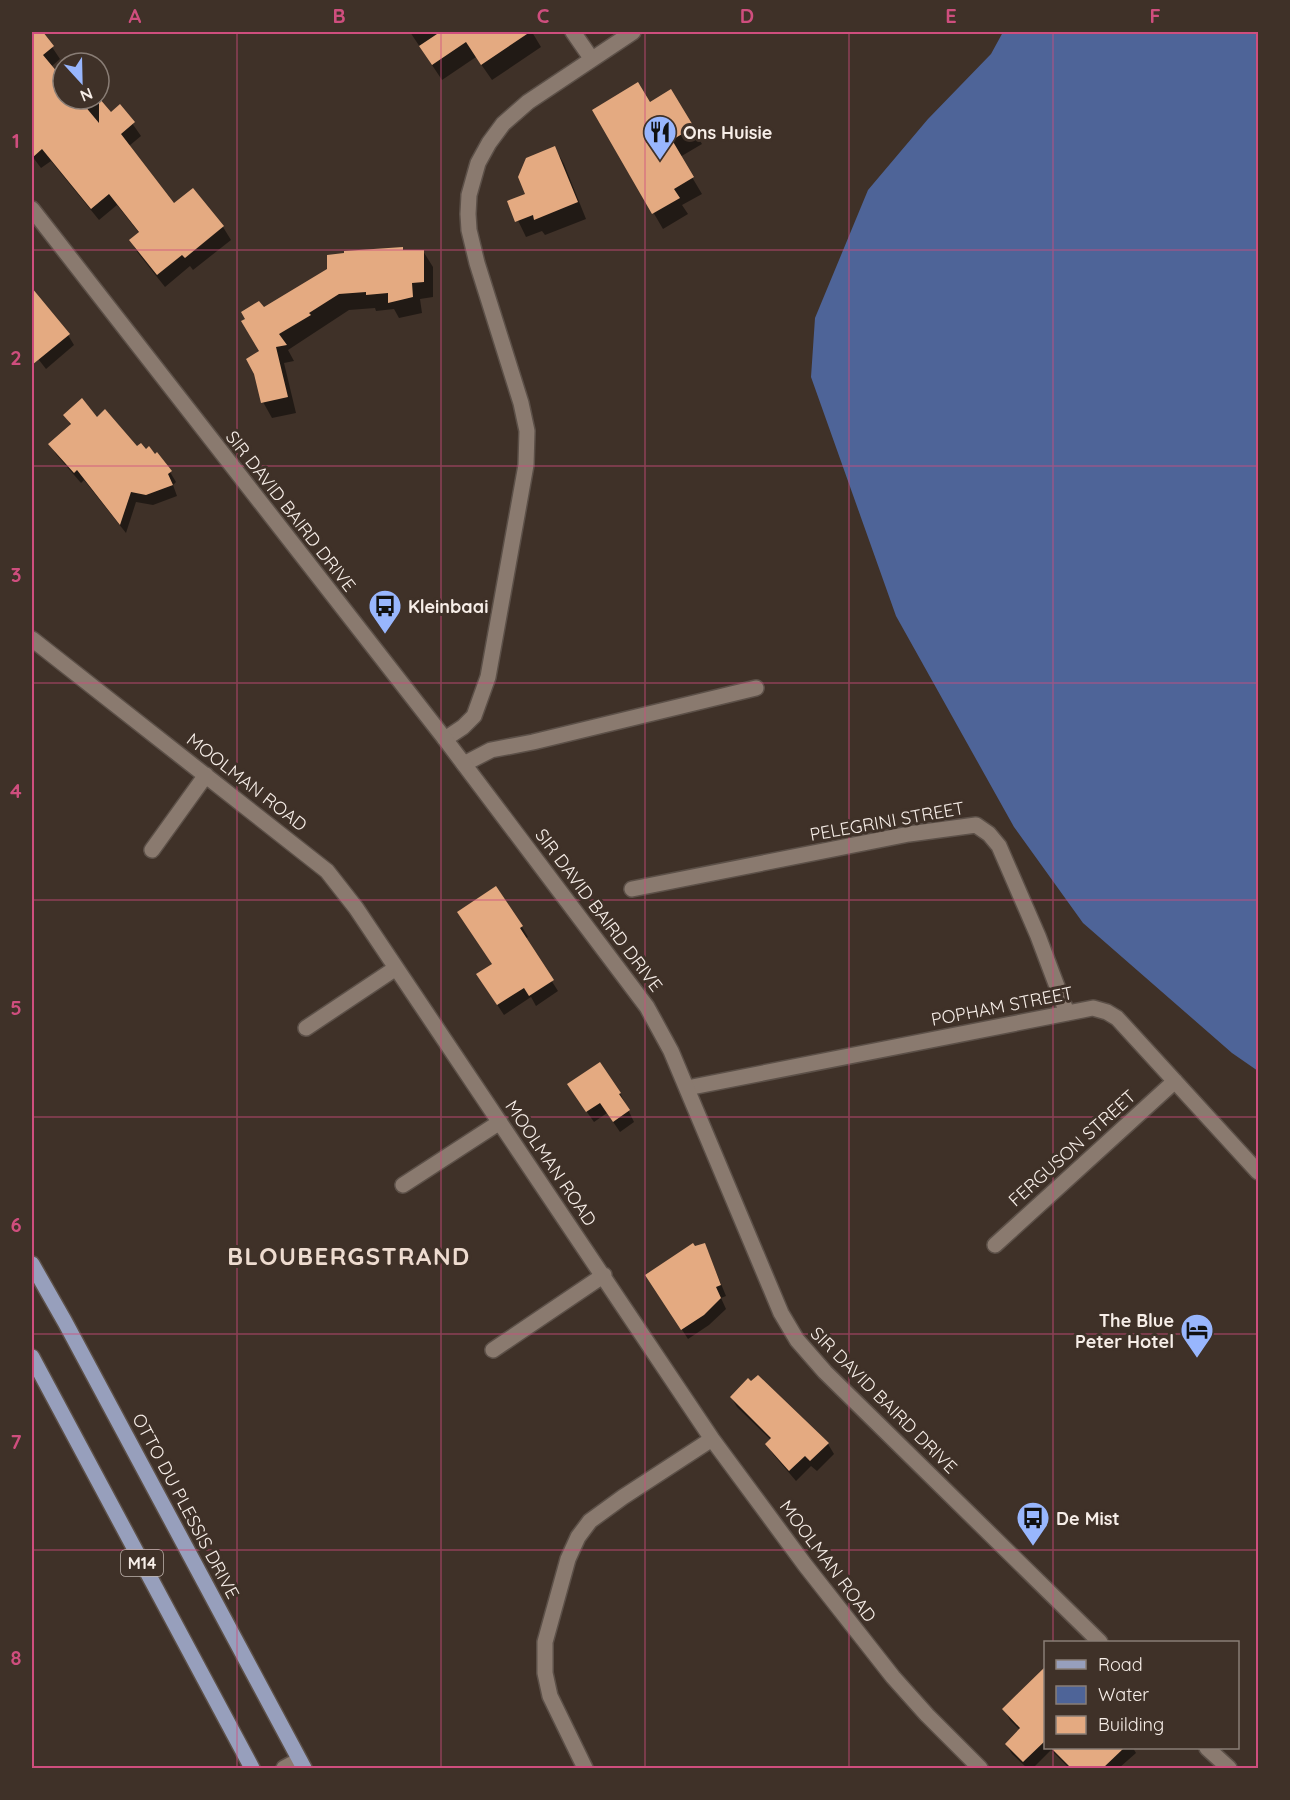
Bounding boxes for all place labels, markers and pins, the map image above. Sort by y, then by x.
restaurant icon: Ons Huisie [642,114,678,161]
place label: Ons Huisie [683,121,772,144]
bus stop icon: Kleinbaai [367,588,403,635]
place label: Kleinbaai [408,595,488,618]
place label: The Blue Peter Hotel [1075,1309,1174,1353]
hotel icon: The Blue Peter Hotel [1179,1312,1215,1359]
bus stop icon: De Mist [1015,1500,1051,1547]
place label: De Mist [1056,1507,1120,1530]

